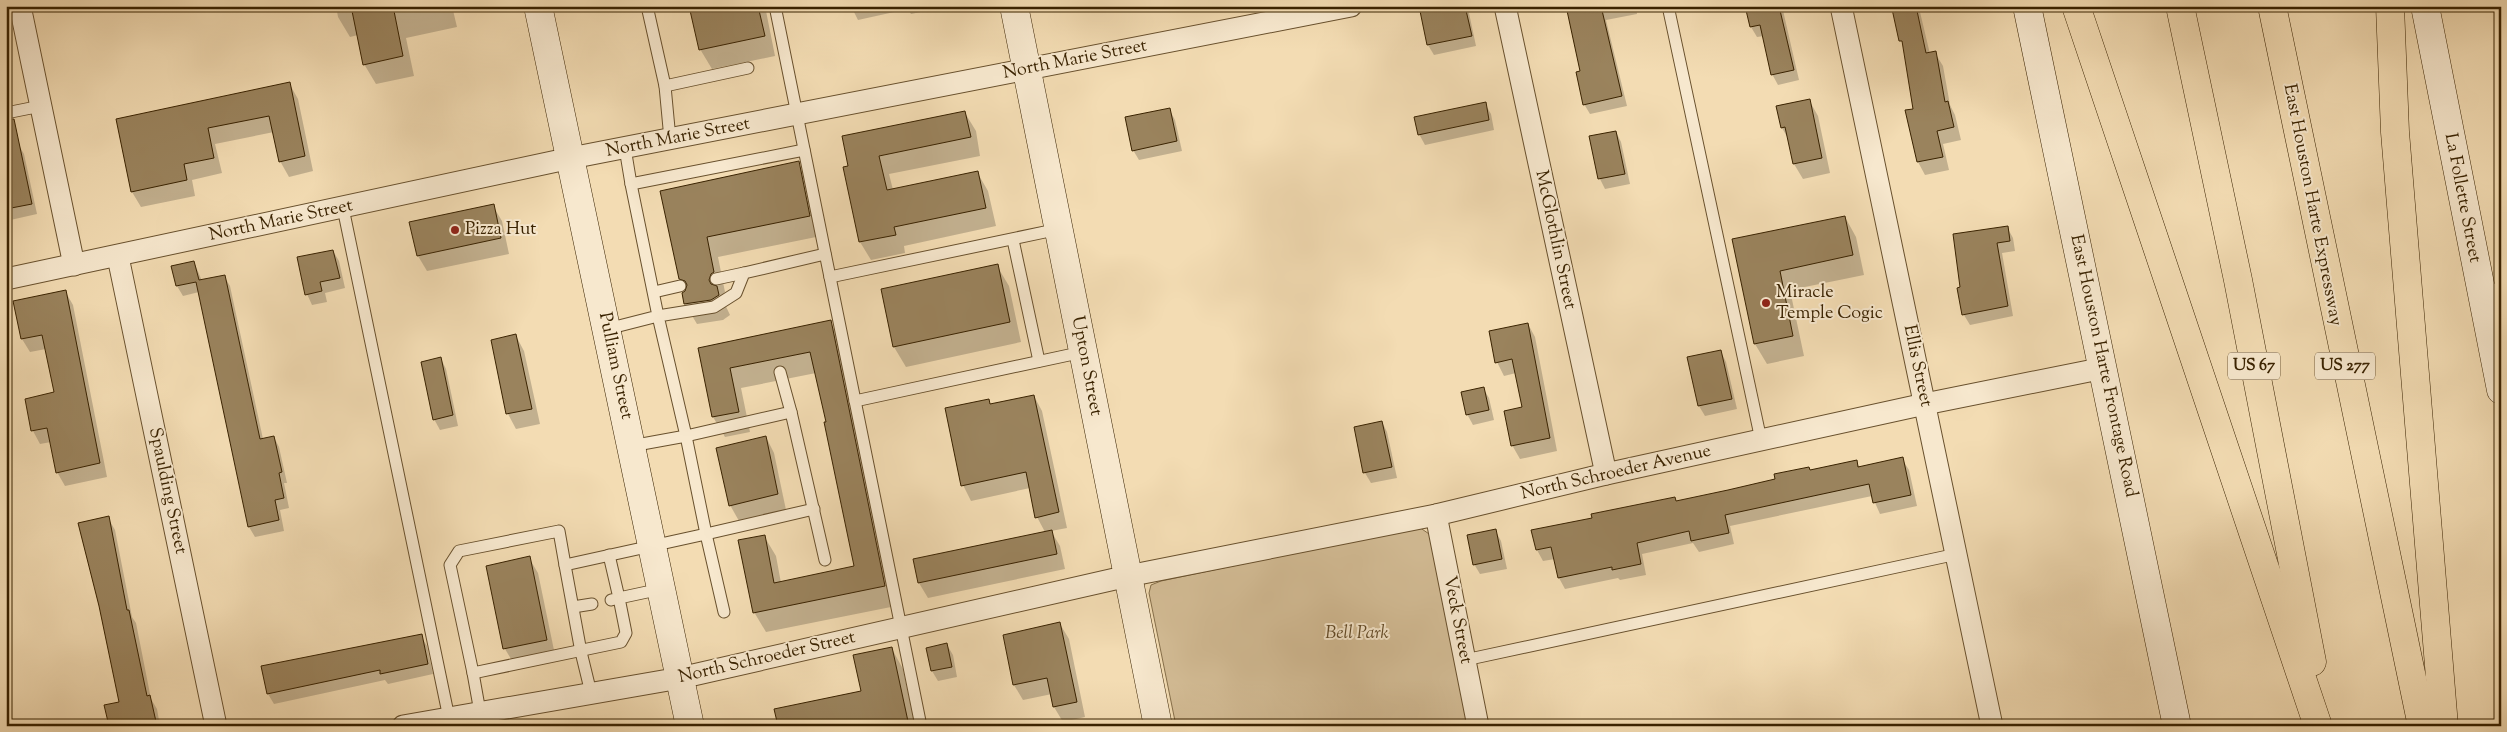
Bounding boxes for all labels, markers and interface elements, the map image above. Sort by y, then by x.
street label: North Marie Street [1001,33,1149,87]
street label: East Houston Harte Expressway [2276,82,2348,328]
street label: North Marie Street [604,111,752,165]
street label: La Follette Street [2437,131,2487,265]
street label: McGlothlin Street [1528,168,1582,312]
street label: North Marie Street [207,193,355,249]
place label: Pizza Hut [465,217,537,243]
marker: Pizza Hut [449,224,461,236]
street label: East Houston Harte Frontage Road [2062,232,2144,500]
place label: Miracle Temple Cogic [1776,280,1883,327]
marker: Miracle Temple Cogic [1760,297,1772,309]
street label: Pulliam Street [591,310,639,422]
street label: Upton Street [1064,314,1108,418]
street label: Ellis Street [1896,322,1938,410]
road number: US 67 [2228,352,2280,380]
road number: US 277 [2315,352,2375,380]
street label: Spaulding Street [141,425,193,557]
street label: North Schroeder Avenue [1518,438,1714,508]
street label: Veck Street [1436,574,1478,666]
park label: Bell Park [1325,621,1389,647]
street label: North Schroeder Street [676,625,858,691]

